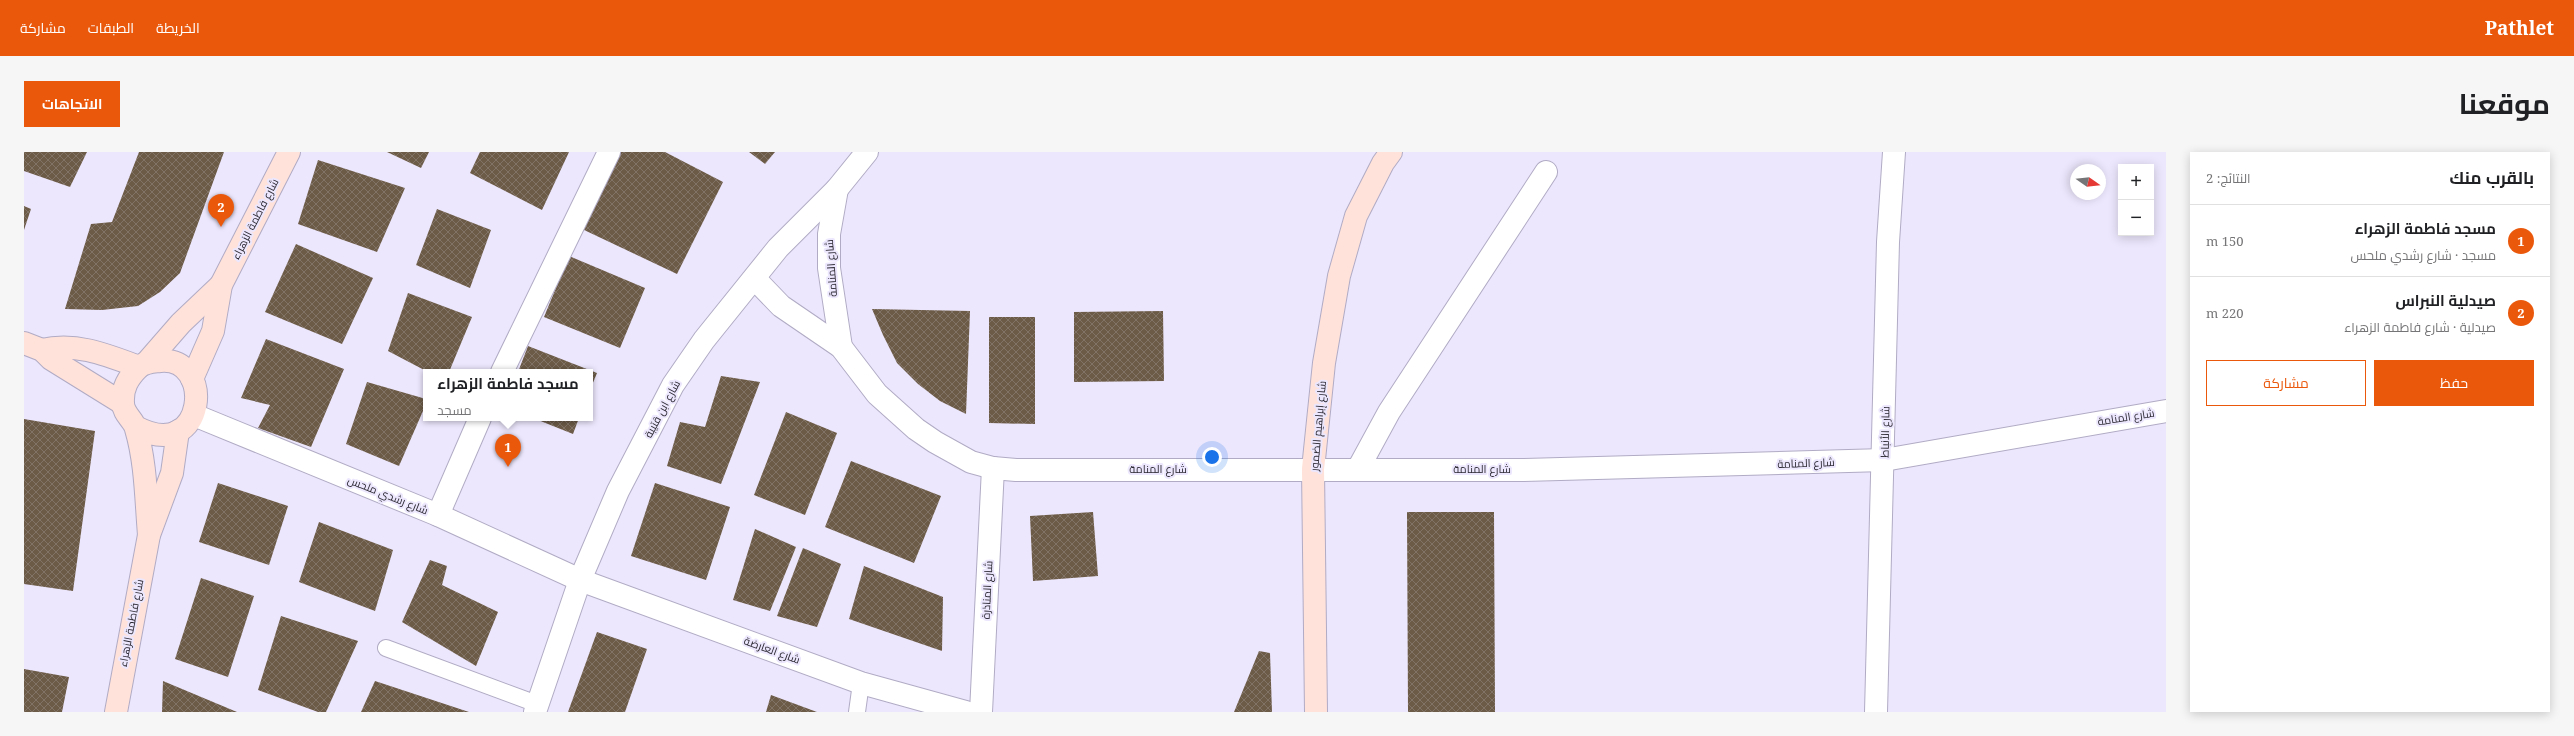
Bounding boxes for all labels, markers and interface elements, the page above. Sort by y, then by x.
text: Pathlet [2485,15,2554,41]
text: مشاركة [20,18,66,37]
text: الطبقات [88,18,134,37]
text: الخريطة [156,18,200,37]
button: الاتجاهات [24,81,120,127]
text: موقعنا [2459,84,2550,122]
north arrow [2070,164,2106,200]
map controls [2118,164,2154,236]
button: + [2118,164,2154,200]
text: بالقرب منك [2449,166,2534,189]
text: النتائج: 2 [2206,169,2251,187]
street label: شارع فاطمة الزهراء [228,176,282,262]
pin: 2 [208,194,234,227]
button: − [2118,200,2154,236]
text: مسجد فاطمة الزهراء [2355,218,2496,238]
text: 150 m [2206,232,2244,250]
text: 1 [2517,232,2525,250]
street label: شارع المنامة [821,239,841,297]
text: مسجد · شارع رشدي ملحس [2351,246,2496,264]
text: صيدلية النبراس [2395,290,2496,310]
text: 220 m [2206,304,2244,322]
text: 2 [2517,304,2525,322]
text: صيدلية · شارع فاطمة الزهراء [2344,318,2496,336]
button: مشاركة [2206,360,2366,406]
button: حفظ [2374,360,2534,406]
popup [423,369,593,421]
text: مسجد فاطمة الزهراء [437,373,579,393]
street label: شارع ابن قتيبة [640,377,684,441]
street label: شارع إبراهيم الضمور [1306,380,1330,473]
text: مسجد [437,401,472,419]
street label: شارع المنامة [2096,405,2156,429]
street label: شارع الأنباط [1877,406,1893,458]
pin: 1 [495,434,521,467]
your location [1202,447,1222,467]
street label: شارع المنامة [1777,454,1835,472]
street label: شارع المنامة [1129,461,1187,477]
street label: شارع المنامة [1453,461,1511,477]
street label: شارع رشدي ملحس [345,472,431,519]
street label: شارع المناذرة [977,560,997,620]
street label: شارع فاطمة الزهراء [115,578,147,668]
street label: شارع العارضة [742,632,802,668]

